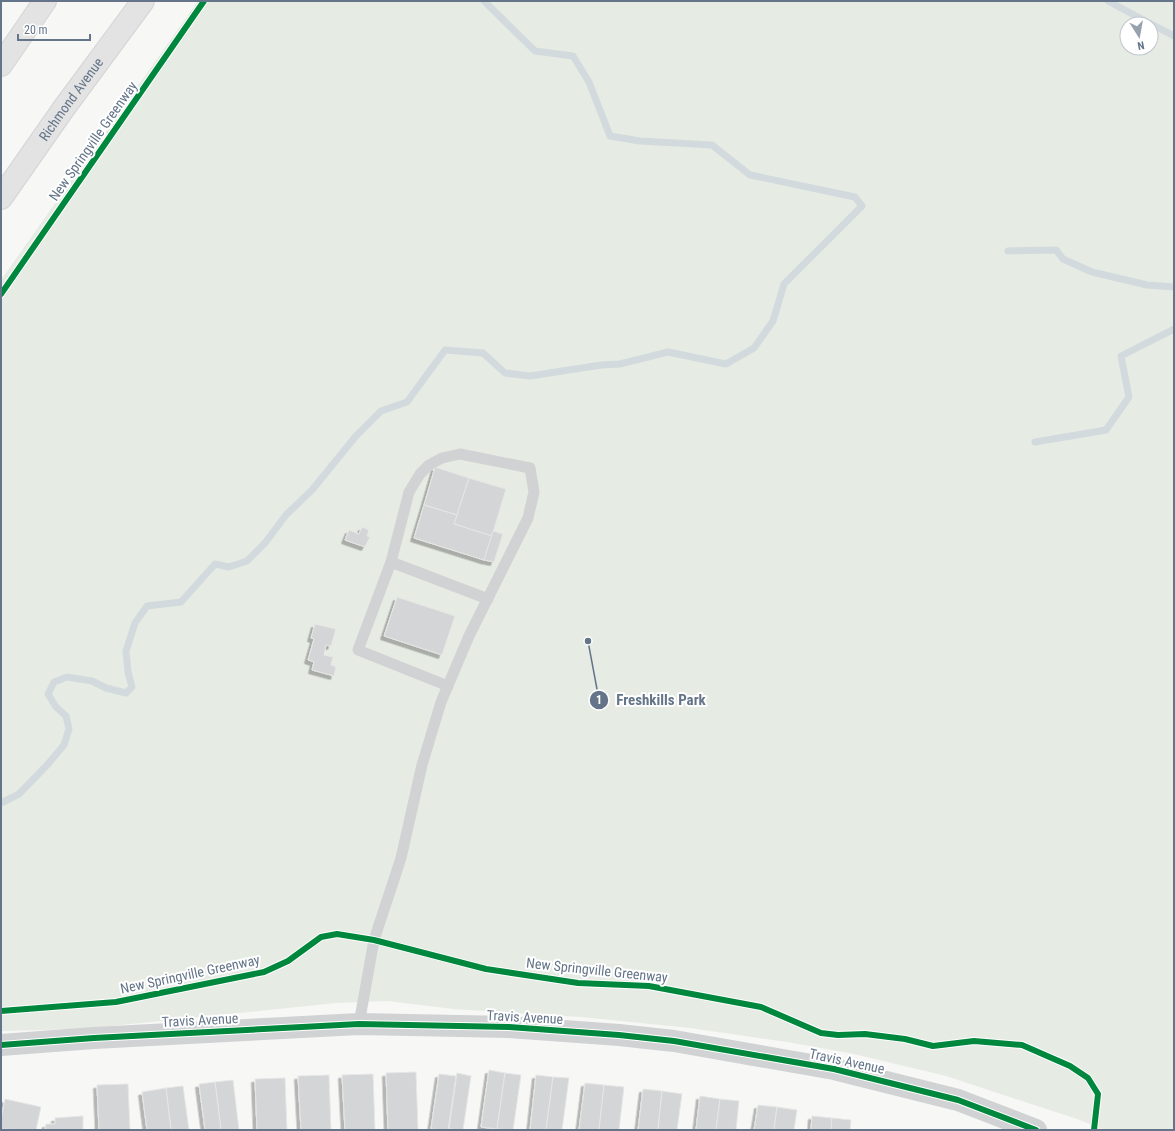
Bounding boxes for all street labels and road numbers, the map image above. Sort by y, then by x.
street label: Richmond Avenue [36,54,107,144]
street label: New Springville Greenway [46,78,140,204]
street label: New Springville Greenway [119,951,261,997]
street label: New Springville Greenway [525,955,669,985]
street label: Travis Avenue [486,1007,564,1027]
street label: Travis Avenue [161,1010,239,1030]
street label: Travis Avenue [808,1045,886,1077]

